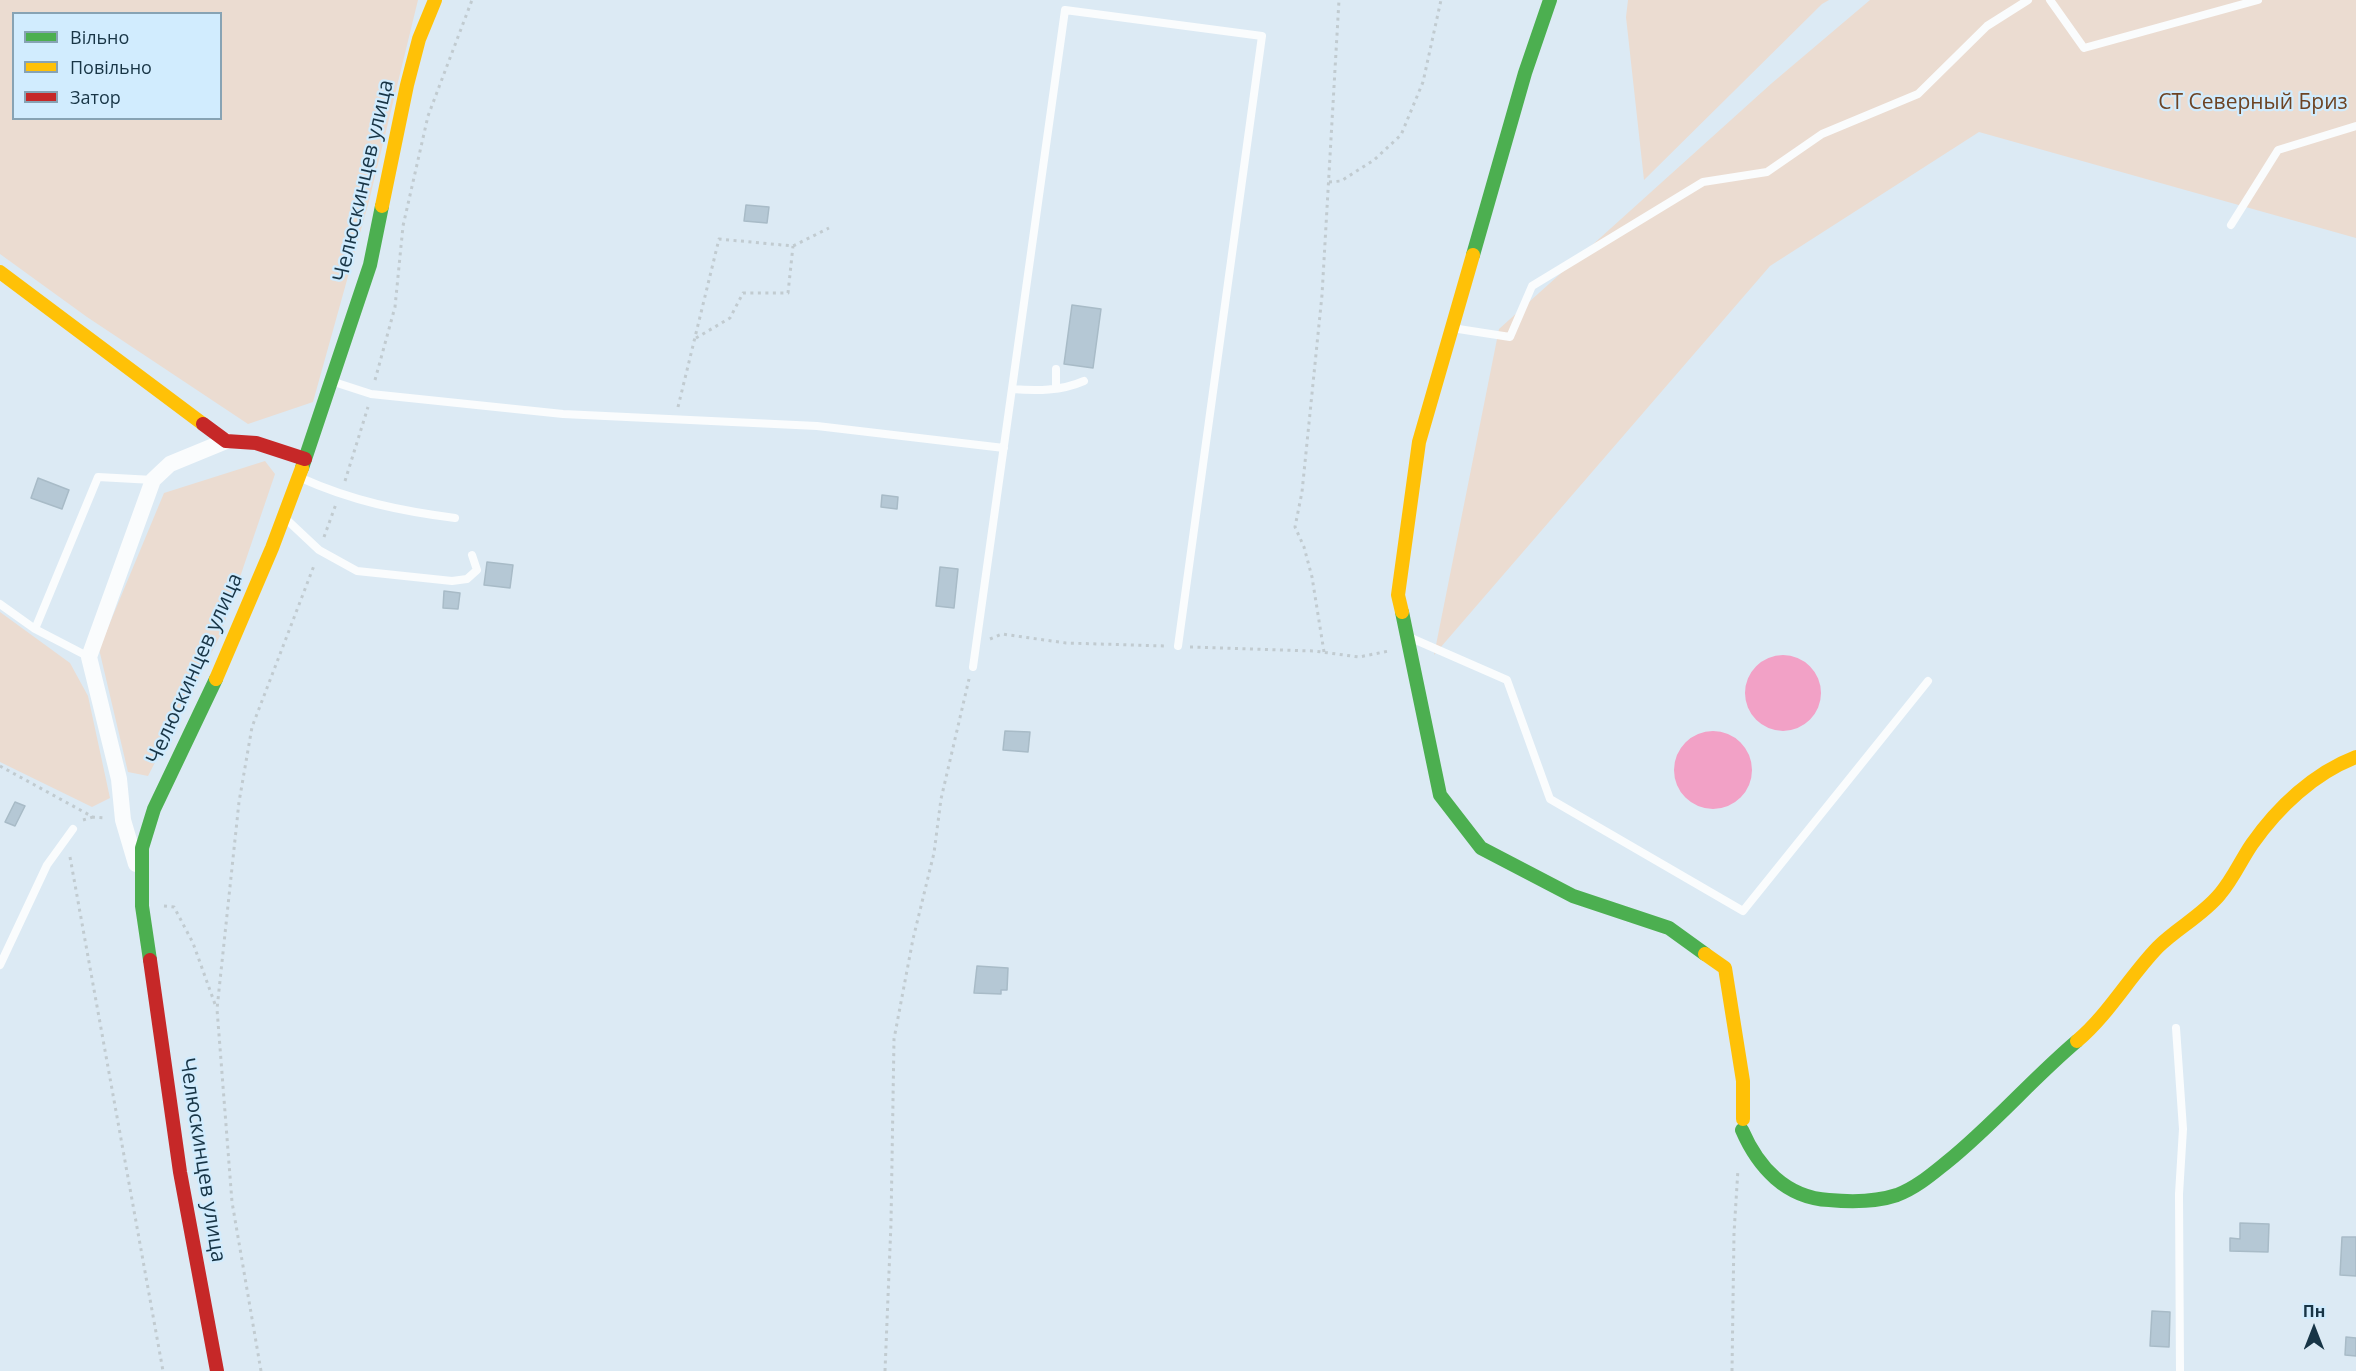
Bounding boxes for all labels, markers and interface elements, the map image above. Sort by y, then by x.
legend [12,12,222,120]
text: Вільно [70,25,129,49]
text: Повільно [70,55,152,79]
street label: Челюскинцев улица [328,78,400,284]
text: Затор [70,85,121,109]
park label: СТ Северный Бриз [2158,90,2348,116]
street label: Челюскинцев улица [141,570,249,768]
street label: Челюскинцев улица [173,1056,231,1264]
north arrow [2284,1299,2344,1359]
text: Пн [2303,1300,2325,1322]

